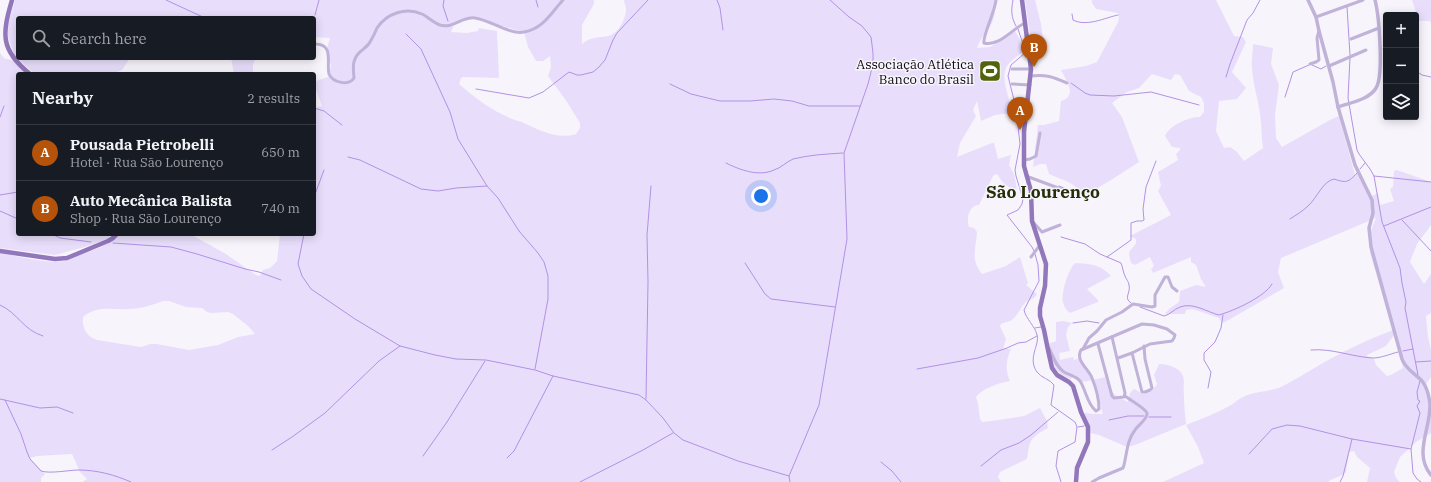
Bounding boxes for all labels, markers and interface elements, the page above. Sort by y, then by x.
map controls [1383,12,1419,120]
button: + [1383,12,1419,48]
search box [16,16,316,60]
icon: search [30,27,52,49]
text: Search here [62,29,147,48]
pin: B [1021,34,1047,67]
button: − [1383,48,1419,84]
place label: Associação Atlética Banco do Brasil [856,56,974,88]
sports icon: Associação Atlética Banco do Brasil [977,58,1003,84]
button: layers [1383,84,1419,120]
text: Nearby [32,87,93,109]
text: 2 results [247,90,300,107]
pin: A [1007,97,1033,130]
text: Pousada Pietrobelli [70,135,214,154]
text: A [40,144,50,161]
text: 650 m [261,144,300,161]
text: Hotel · Rua São Lourenço [70,154,223,171]
district label: São Lourenço [986,181,1100,203]
your location [751,186,771,206]
text: Auto Mecânica Balista [70,191,232,210]
text: B [40,200,50,217]
text: 740 m [261,200,300,217]
text: Shop · Rua São Lourenço [70,210,221,227]

